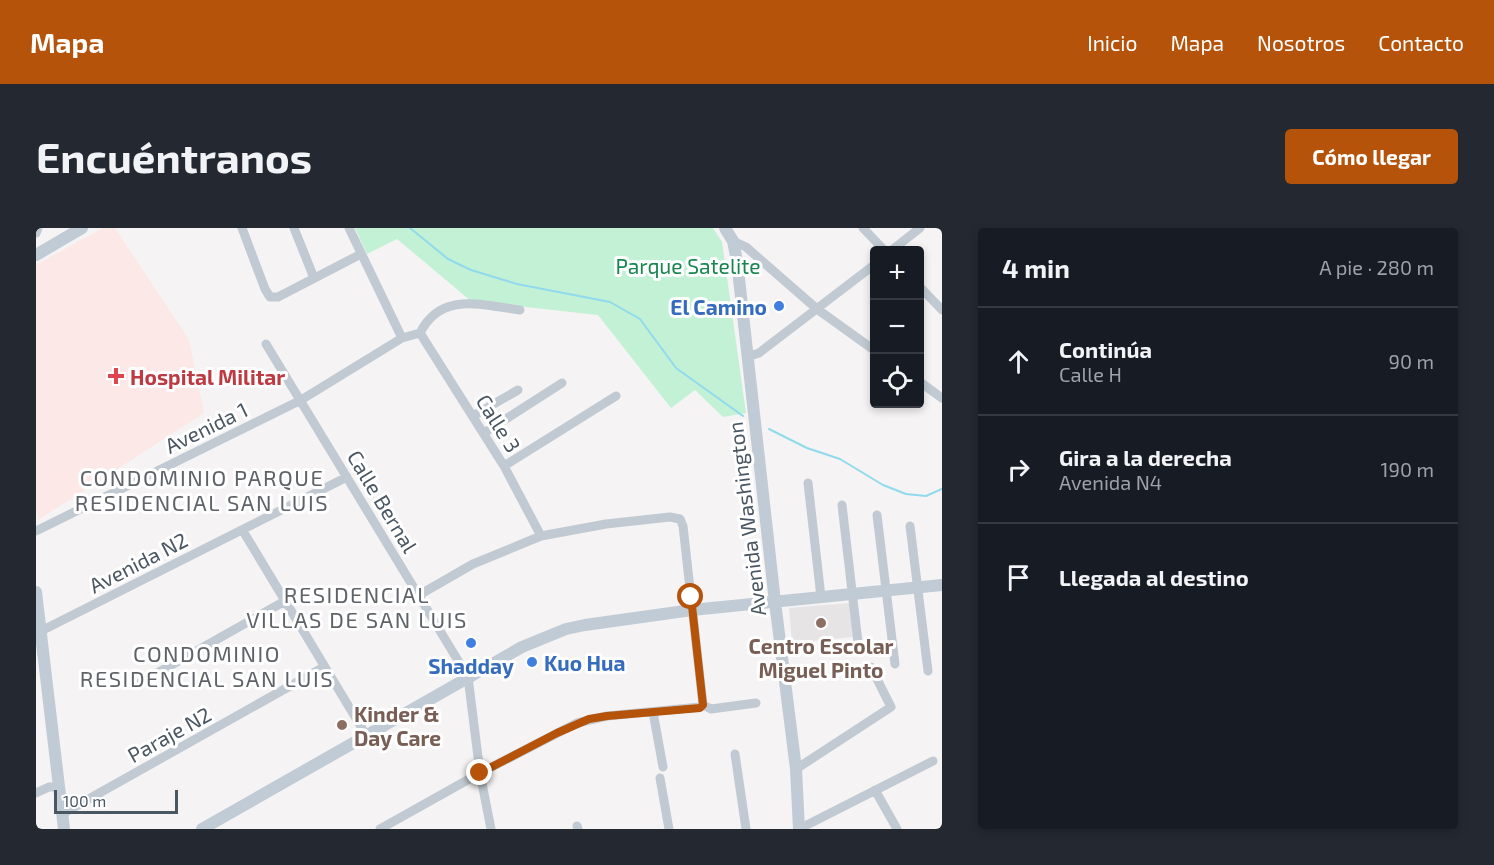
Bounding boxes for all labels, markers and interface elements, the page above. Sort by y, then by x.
text: Mapa [30,25,104,59]
text: Inicio [1087,30,1137,55]
text: Mapa [1170,30,1224,55]
text: Nosotros [1257,30,1345,55]
text: Contacto [1378,30,1464,55]
button: Cómo llegar [1285,129,1458,184]
text: Encuéntranos [36,131,312,181]
map controls [870,246,924,408]
button: + [870,246,924,300]
text: 4 min [1002,252,1070,283]
park label: Parque Satelite [615,253,761,278]
text: A pie · 280 m [1319,255,1434,279]
place label: El Camino [670,294,767,319]
marker: El Camino [772,299,786,313]
button: − [870,300,924,354]
text: Continúa [1059,336,1152,362]
icon: ahead [1002,345,1035,378]
text: 90 m [1389,349,1434,373]
button: locate [870,354,924,408]
text: Calle H [1059,362,1122,386]
place label: Hospital Militar [130,364,285,389]
marker: Hospital Militar [107,367,125,385]
street label: Calle 3 [472,389,526,457]
street label: Avenida 1 [161,396,251,458]
street label: Avenida Washington [722,420,770,618]
text: Gira a la derecha [1059,444,1232,470]
street label: Calle Bernal [343,445,424,557]
icon: right [1002,453,1035,486]
text: 190 m [1381,457,1434,481]
district label: CONDOMINIO PARQUE RESIDENCIAL SAN LUIS [75,464,329,515]
text: Avenida N4 [1059,470,1162,494]
street label: Avenida N2 [85,527,191,597]
icon: arrive [1002,561,1035,594]
text: Llegada al destino [1059,564,1249,590]
district label: RESIDENCIAL VILLAS DE SAN LUIS [246,581,468,632]
route start [677,583,703,609]
marker: Centro Escolar Miguel Pinto [814,616,828,630]
place label: Centro Escolar Miguel Pinto [748,633,894,682]
marker: Shadday [464,636,478,650]
district label: CONDOMINIO RESIDENCIAL SAN LUIS [80,640,334,691]
place label: Kuo Hua [544,650,626,675]
place label: Shadday [428,653,514,679]
marker: Kuo Hua [525,655,539,669]
street label: Paraje N2 [123,701,216,768]
place label: Kinder & Day Care [354,701,441,751]
marker: Kinder & Day Care [335,718,349,732]
route end [466,759,492,785]
scale bar [54,787,178,814]
text: 100 m [63,791,106,810]

